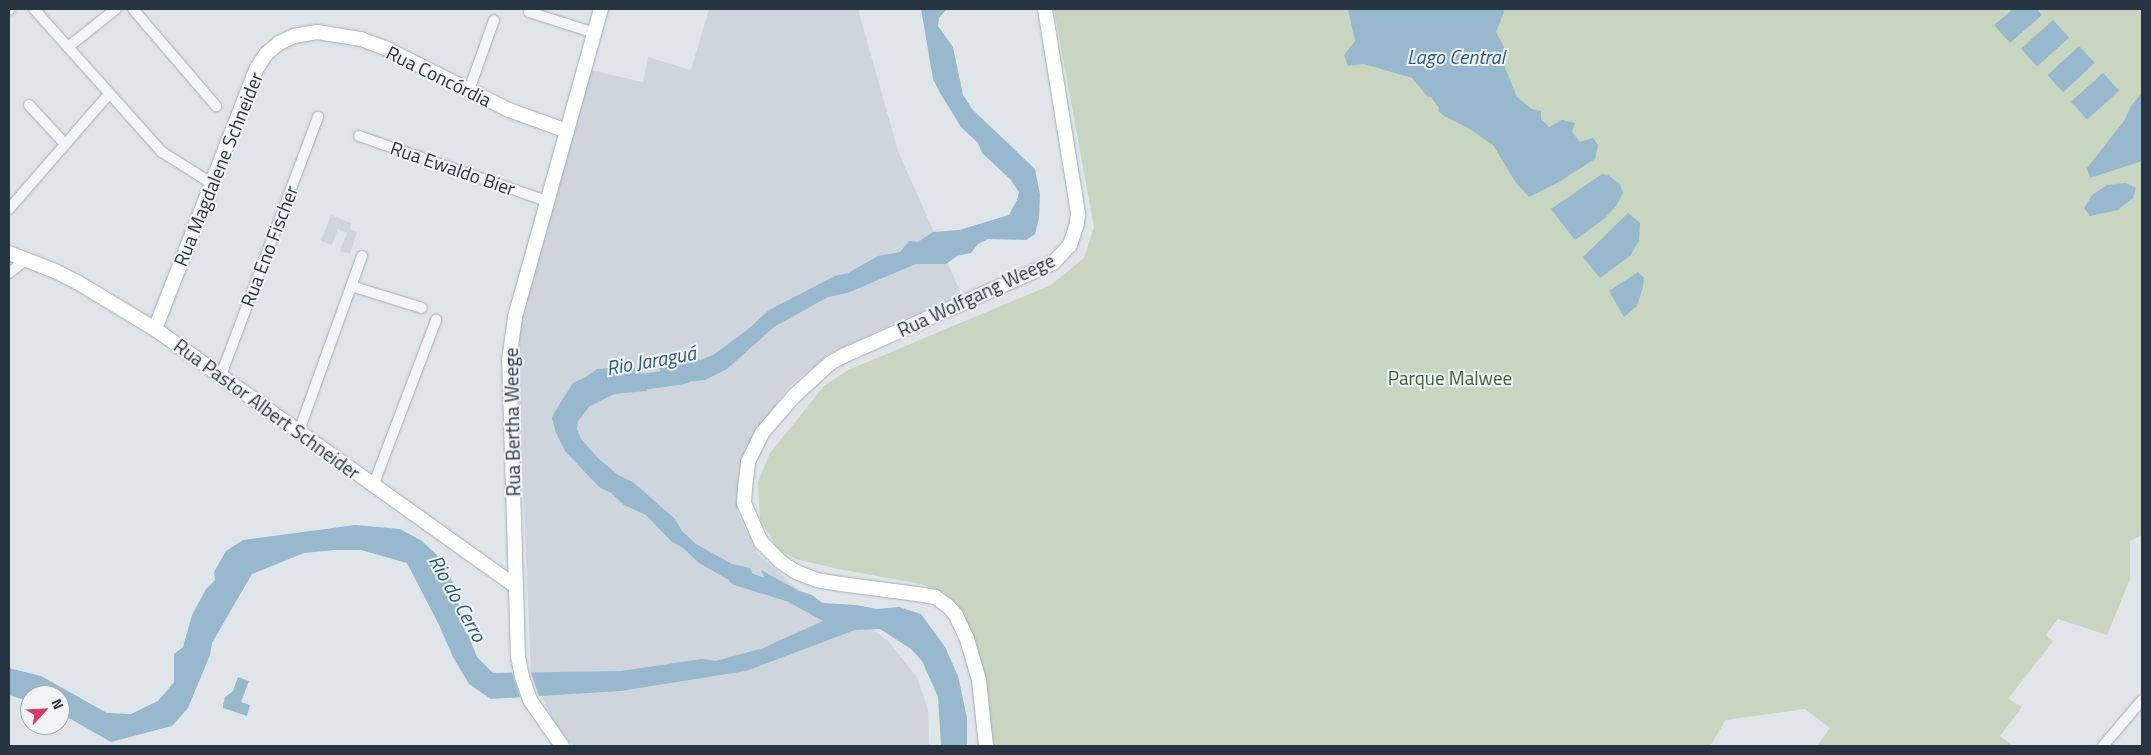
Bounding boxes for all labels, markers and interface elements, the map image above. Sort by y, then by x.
street label: Rua Concórdia [383,41,495,111]
water label: Lago Central [1407,44,1505,68]
street label: Rua Magdalene Schneider [169,69,267,269]
street label: Rua Ewaldo Bier [388,136,518,200]
street label: Rua Eno Fischer [235,182,303,310]
street label: Rua Wolfgang Weege [894,249,1058,341]
street label: Rua Pastor Albert Schneider [170,334,364,484]
water label: Rio Jaraguá [604,340,698,380]
street label: Rua Bertha Weege [499,347,525,497]
park label: Parque Malwee [1388,367,1512,389]
water label: Rio do Cerro [424,550,492,646]
north arrow [20,685,70,735]
text: N [47,695,70,713]

